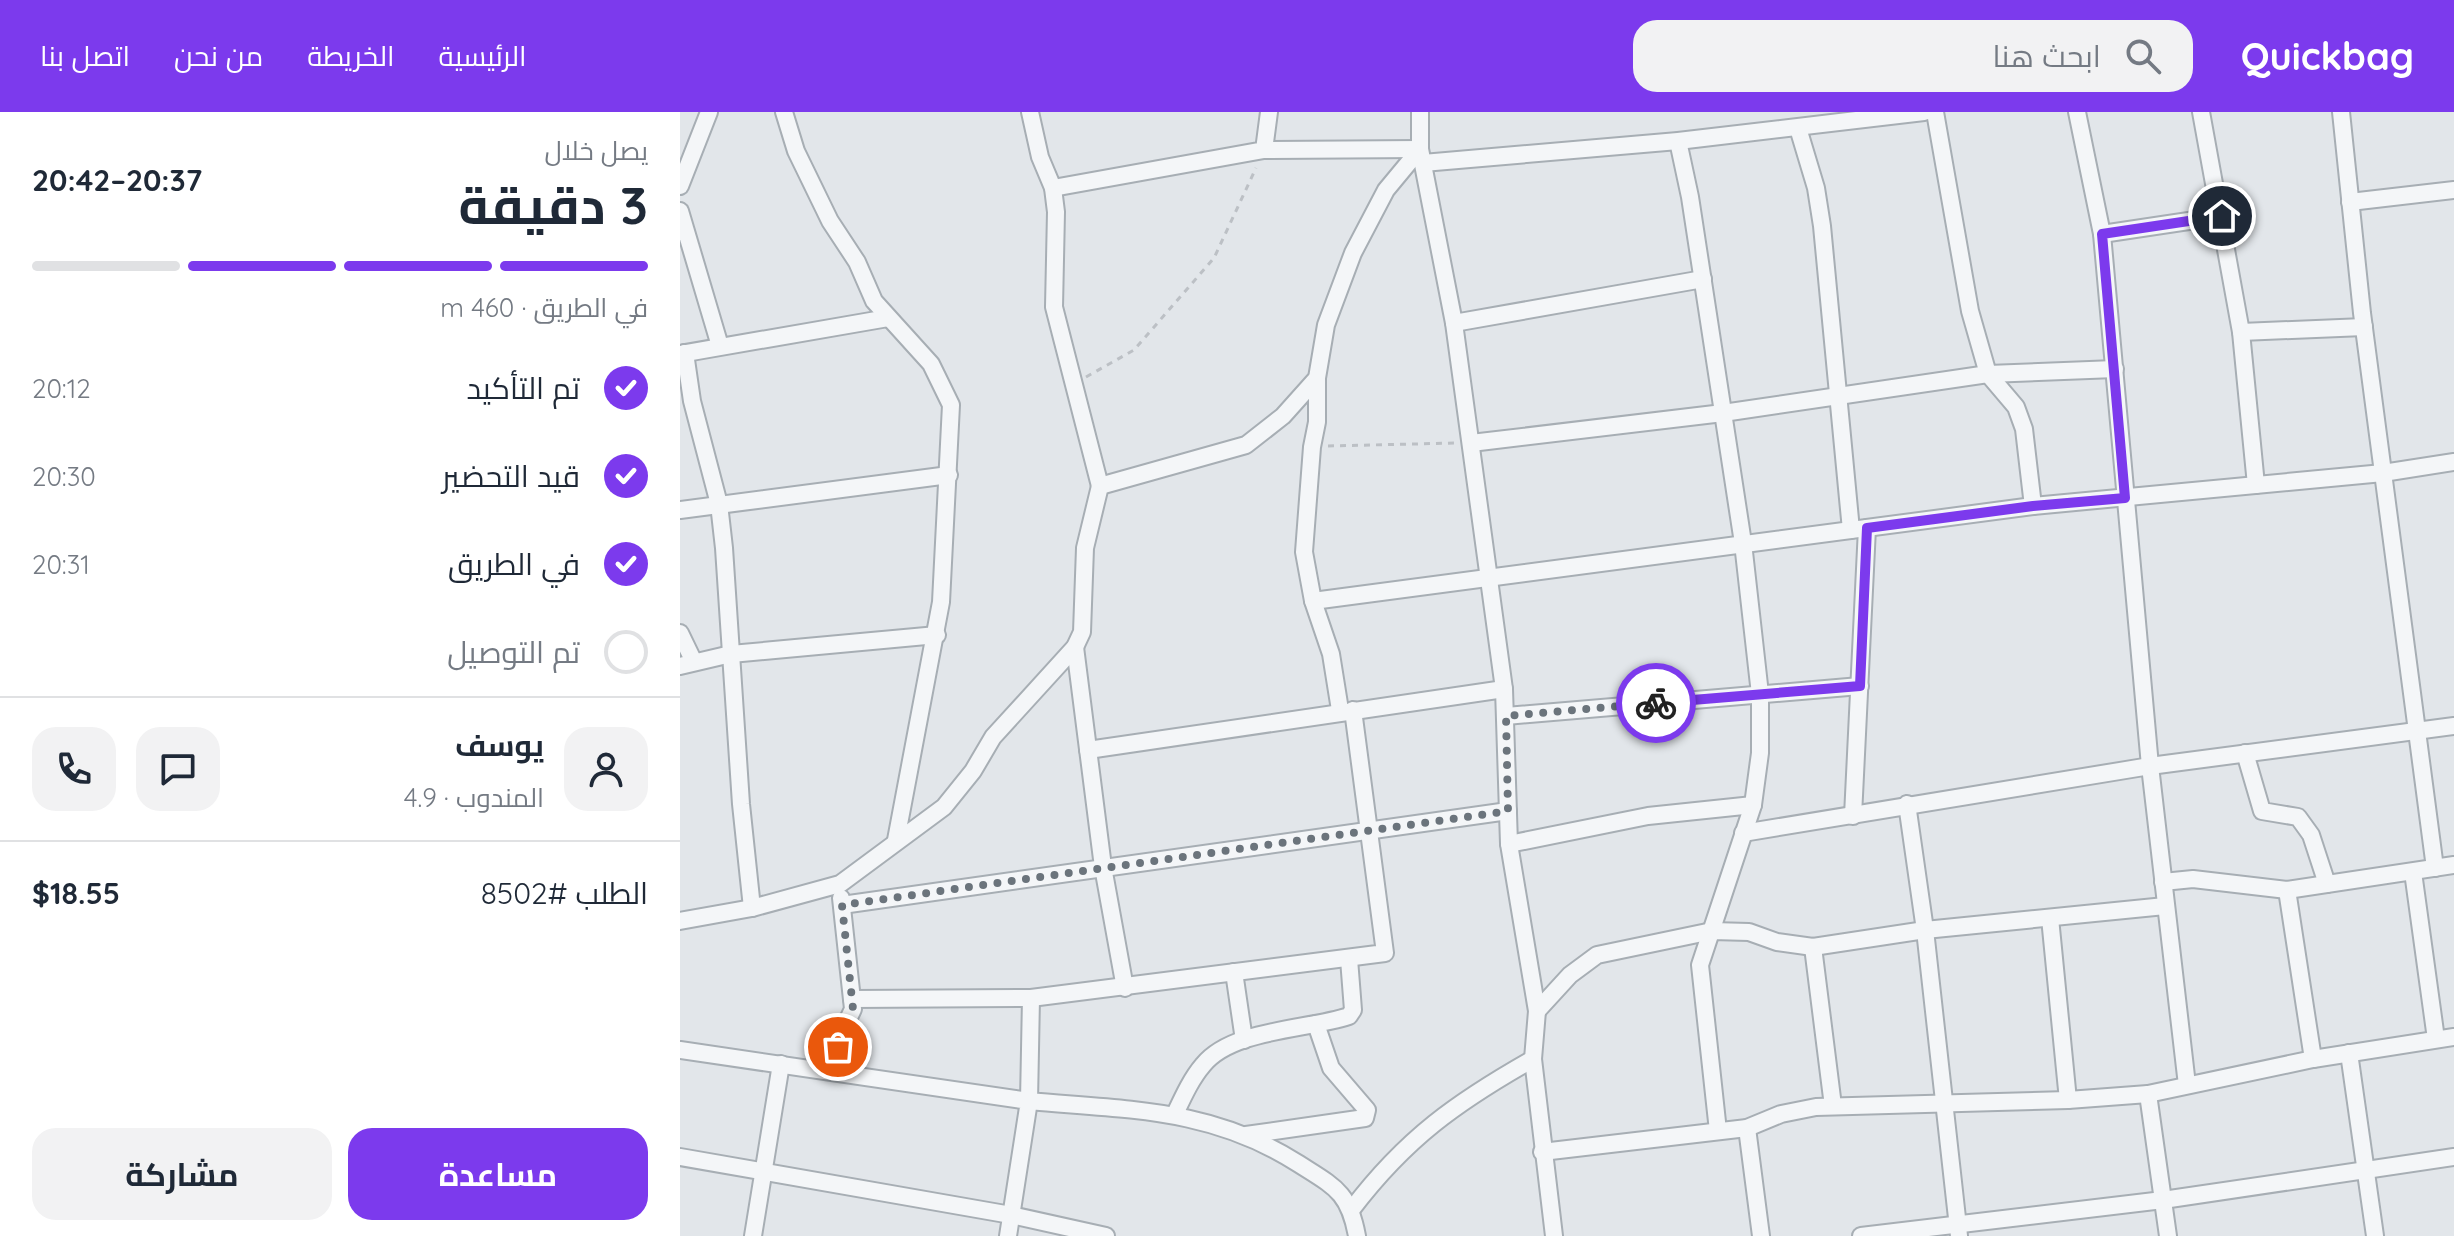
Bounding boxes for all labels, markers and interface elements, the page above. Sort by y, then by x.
search box [1633,20,2193,92]
text: Quickbag [2241,32,2414,80]
icon: search [2121,34,2165,78]
text: ابحث هنا [1992,37,2101,75]
text: اتصل بنا [40,38,130,73]
text: من نحن [174,38,263,73]
text: الخريطة [307,38,395,73]
text: الرئيسية [439,38,526,73]
text: يصل خلال [544,134,648,167]
text: 20:37–20:42 [32,161,202,199]
text: 3 دقيقة [458,172,648,237]
pin [2188,182,2256,250]
icon: home [2200,194,2244,238]
text: في الطريق · 460 m [440,291,648,324]
icon: check [604,366,648,410]
text: تم التأكيد [466,369,580,407]
text: 20:12 [32,372,91,405]
icon: check [604,454,648,498]
text: قيد التحضير [442,457,580,495]
text: 20:30 [32,460,96,493]
icon: check [604,542,648,586]
text: في الطريق [448,545,580,583]
text: 20:31 [32,548,90,581]
text: تم التوصيل [447,633,580,671]
courier [1616,663,1696,743]
icon: bike [1634,681,1678,725]
text: يوسف [455,726,544,764]
button: phone [32,727,116,811]
button: chat [136,727,220,811]
button: person [564,727,648,811]
text: المندوب · 4.9 [404,781,544,814]
text: $18.55 [32,874,120,912]
text: الطلب #8502 [481,874,648,912]
pin [804,1013,872,1081]
icon: bag [816,1025,860,1069]
button: مشاركة [32,1128,332,1220]
button: مساعدة [348,1128,648,1220]

